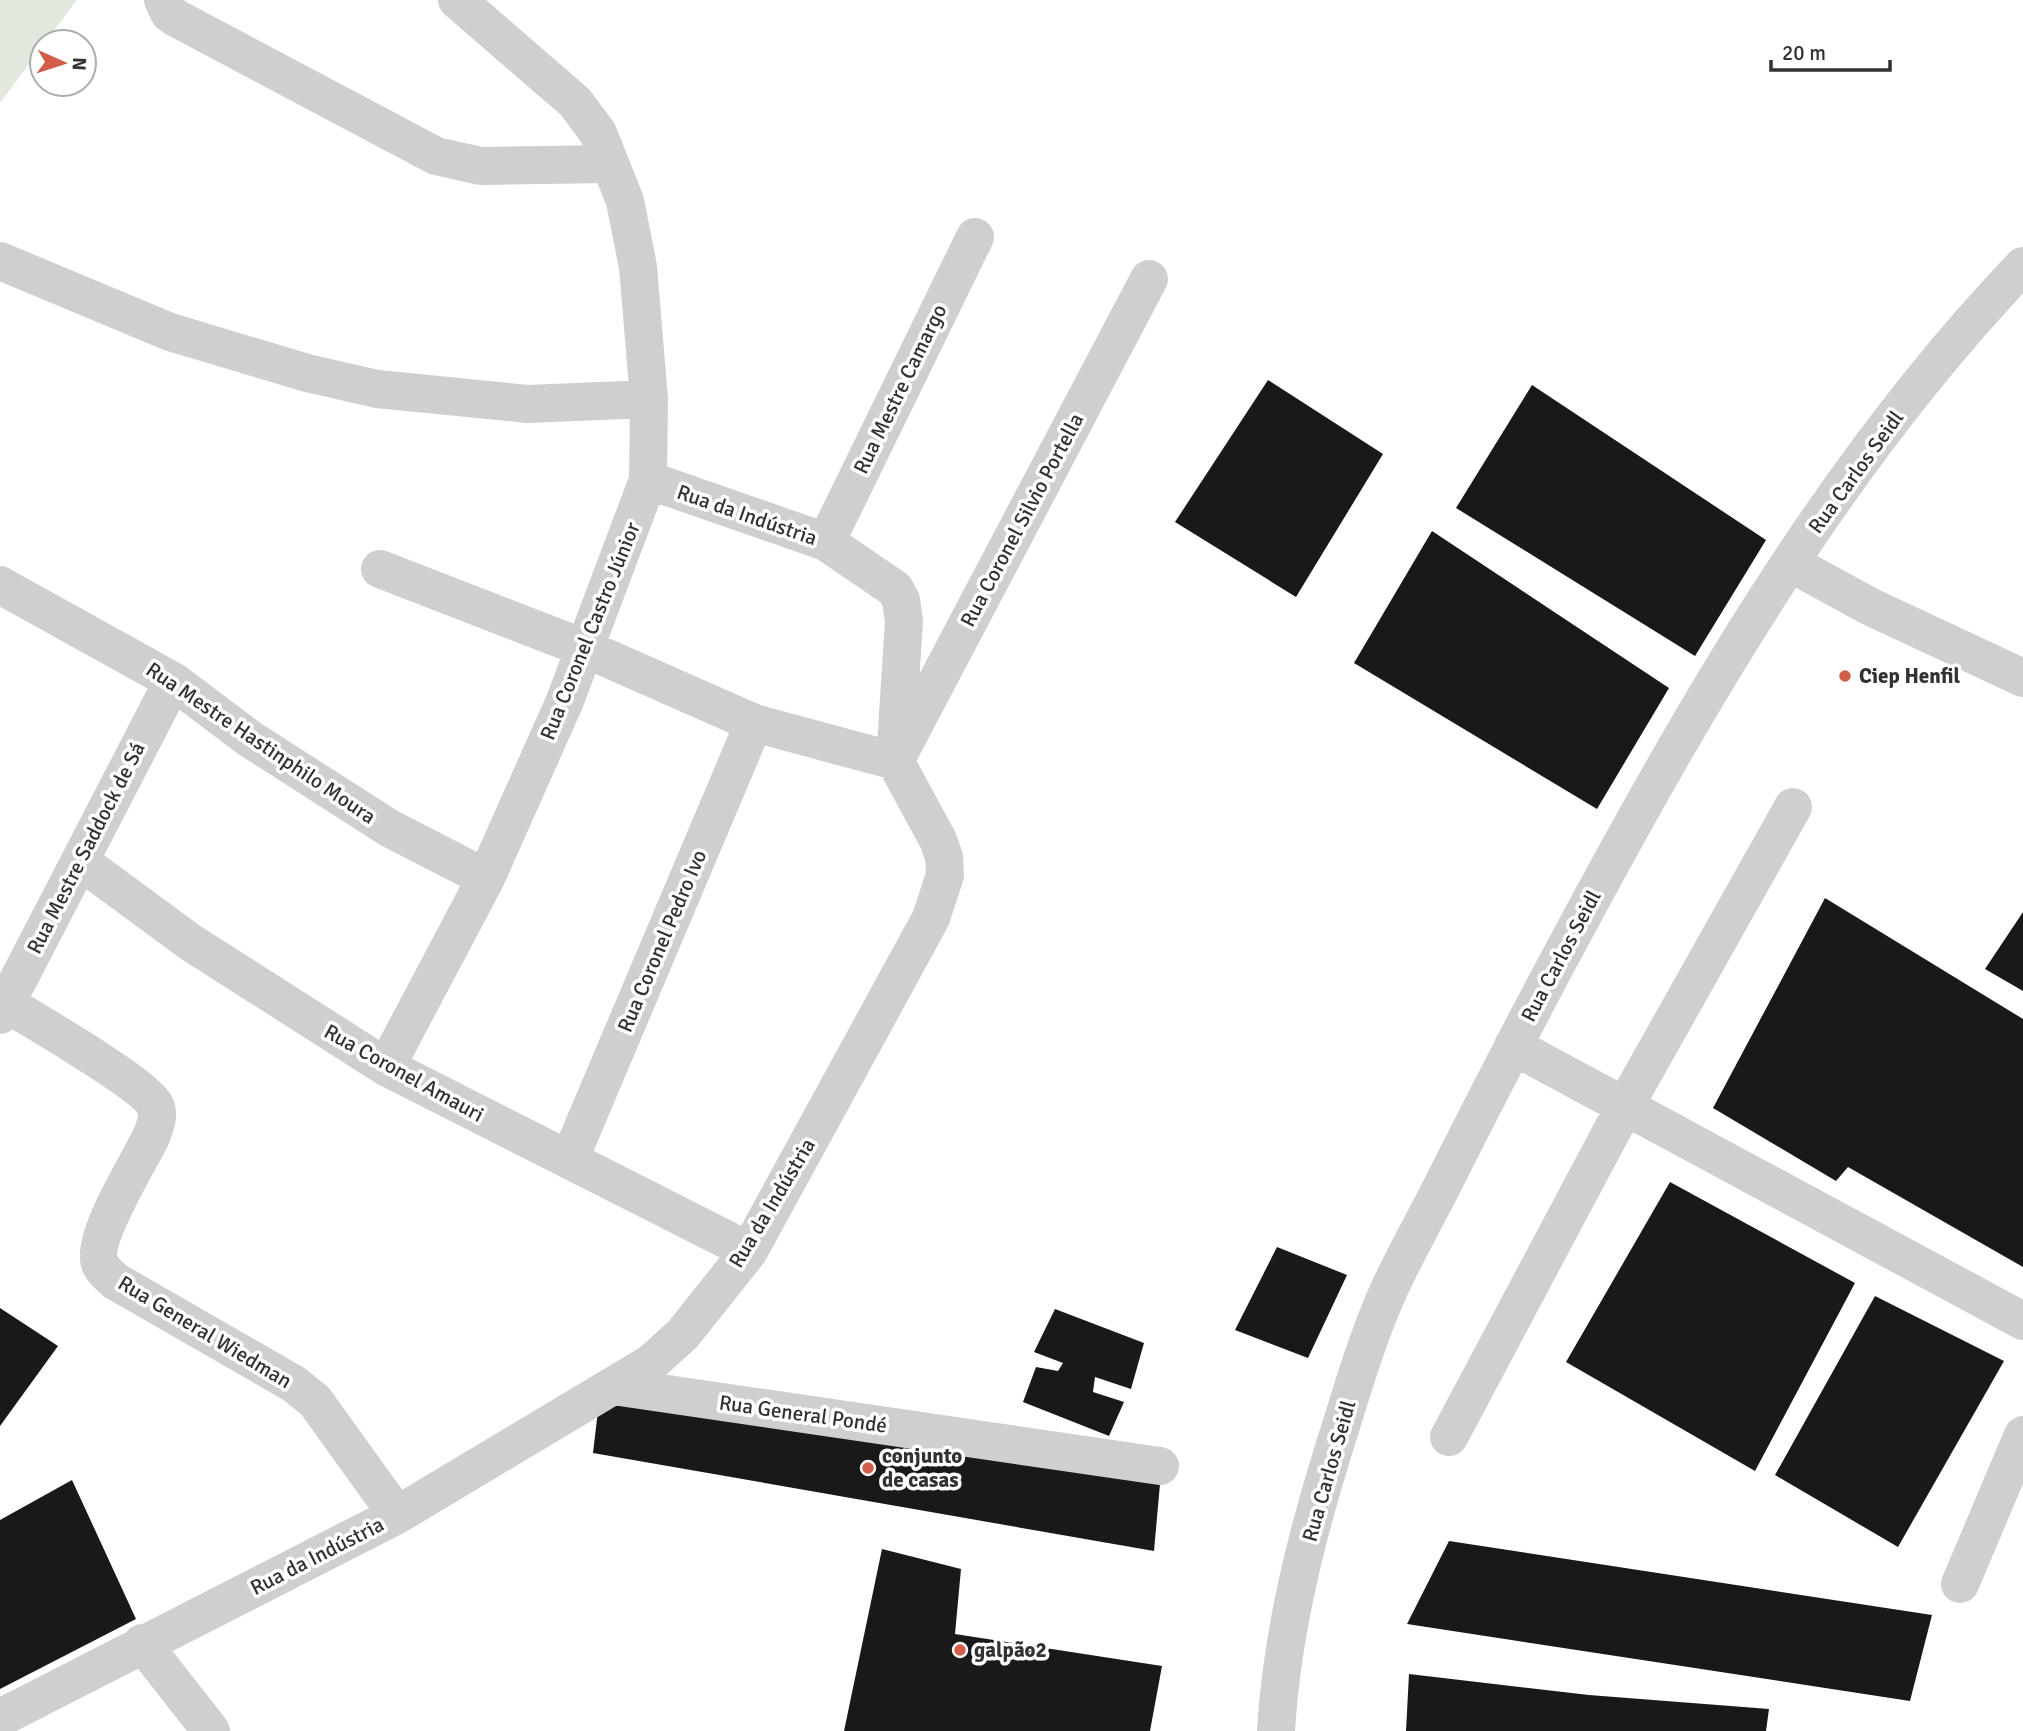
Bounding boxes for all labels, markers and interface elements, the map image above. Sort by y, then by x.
north arrow [28,28,98,98]
scale bar [1771,28,1890,72]
text: 20 m [1782,40,1826,66]
text: N [67,57,91,71]
street label: Rua Mestre Camargo [848,300,952,478]
street label: Rua Carlos Seidl [1803,405,1909,539]
street label: Rua Coronel Silvio Portella [955,409,1089,631]
street label: Rua da Indústria [674,479,820,551]
street label: Rua Coronel Castro Júnior [534,518,646,744]
street label: Rua Mestre Hastinphilo Moura [141,656,381,830]
place label: Ciep Henfil [1859,663,1960,689]
marker: Ciep Henfil [1837,668,1853,684]
street label: Rua Mestre Saddock de Sá [21,738,151,958]
street label: Rua Coronel Pedro Ivo [612,846,712,1036]
street label: Rua Carlos Seidl [1515,886,1607,1026]
street label: Rua Coronel Amauri [319,1018,489,1128]
street label: Rua da Indústria [723,1134,821,1272]
street label: Rua General Wiedman [113,1270,297,1394]
street label: Rua General Pondé [717,1389,889,1439]
street label: Rua Carlos Seidl [1296,1397,1362,1545]
place label: conjunto de casas [882,1443,962,1493]
marker: conjunto de casas [860,1460,876,1476]
street label: Rua da Indústria [246,1511,388,1601]
place label: galpão2 [974,1637,1047,1663]
marker: galpão2 [952,1642,968,1658]

